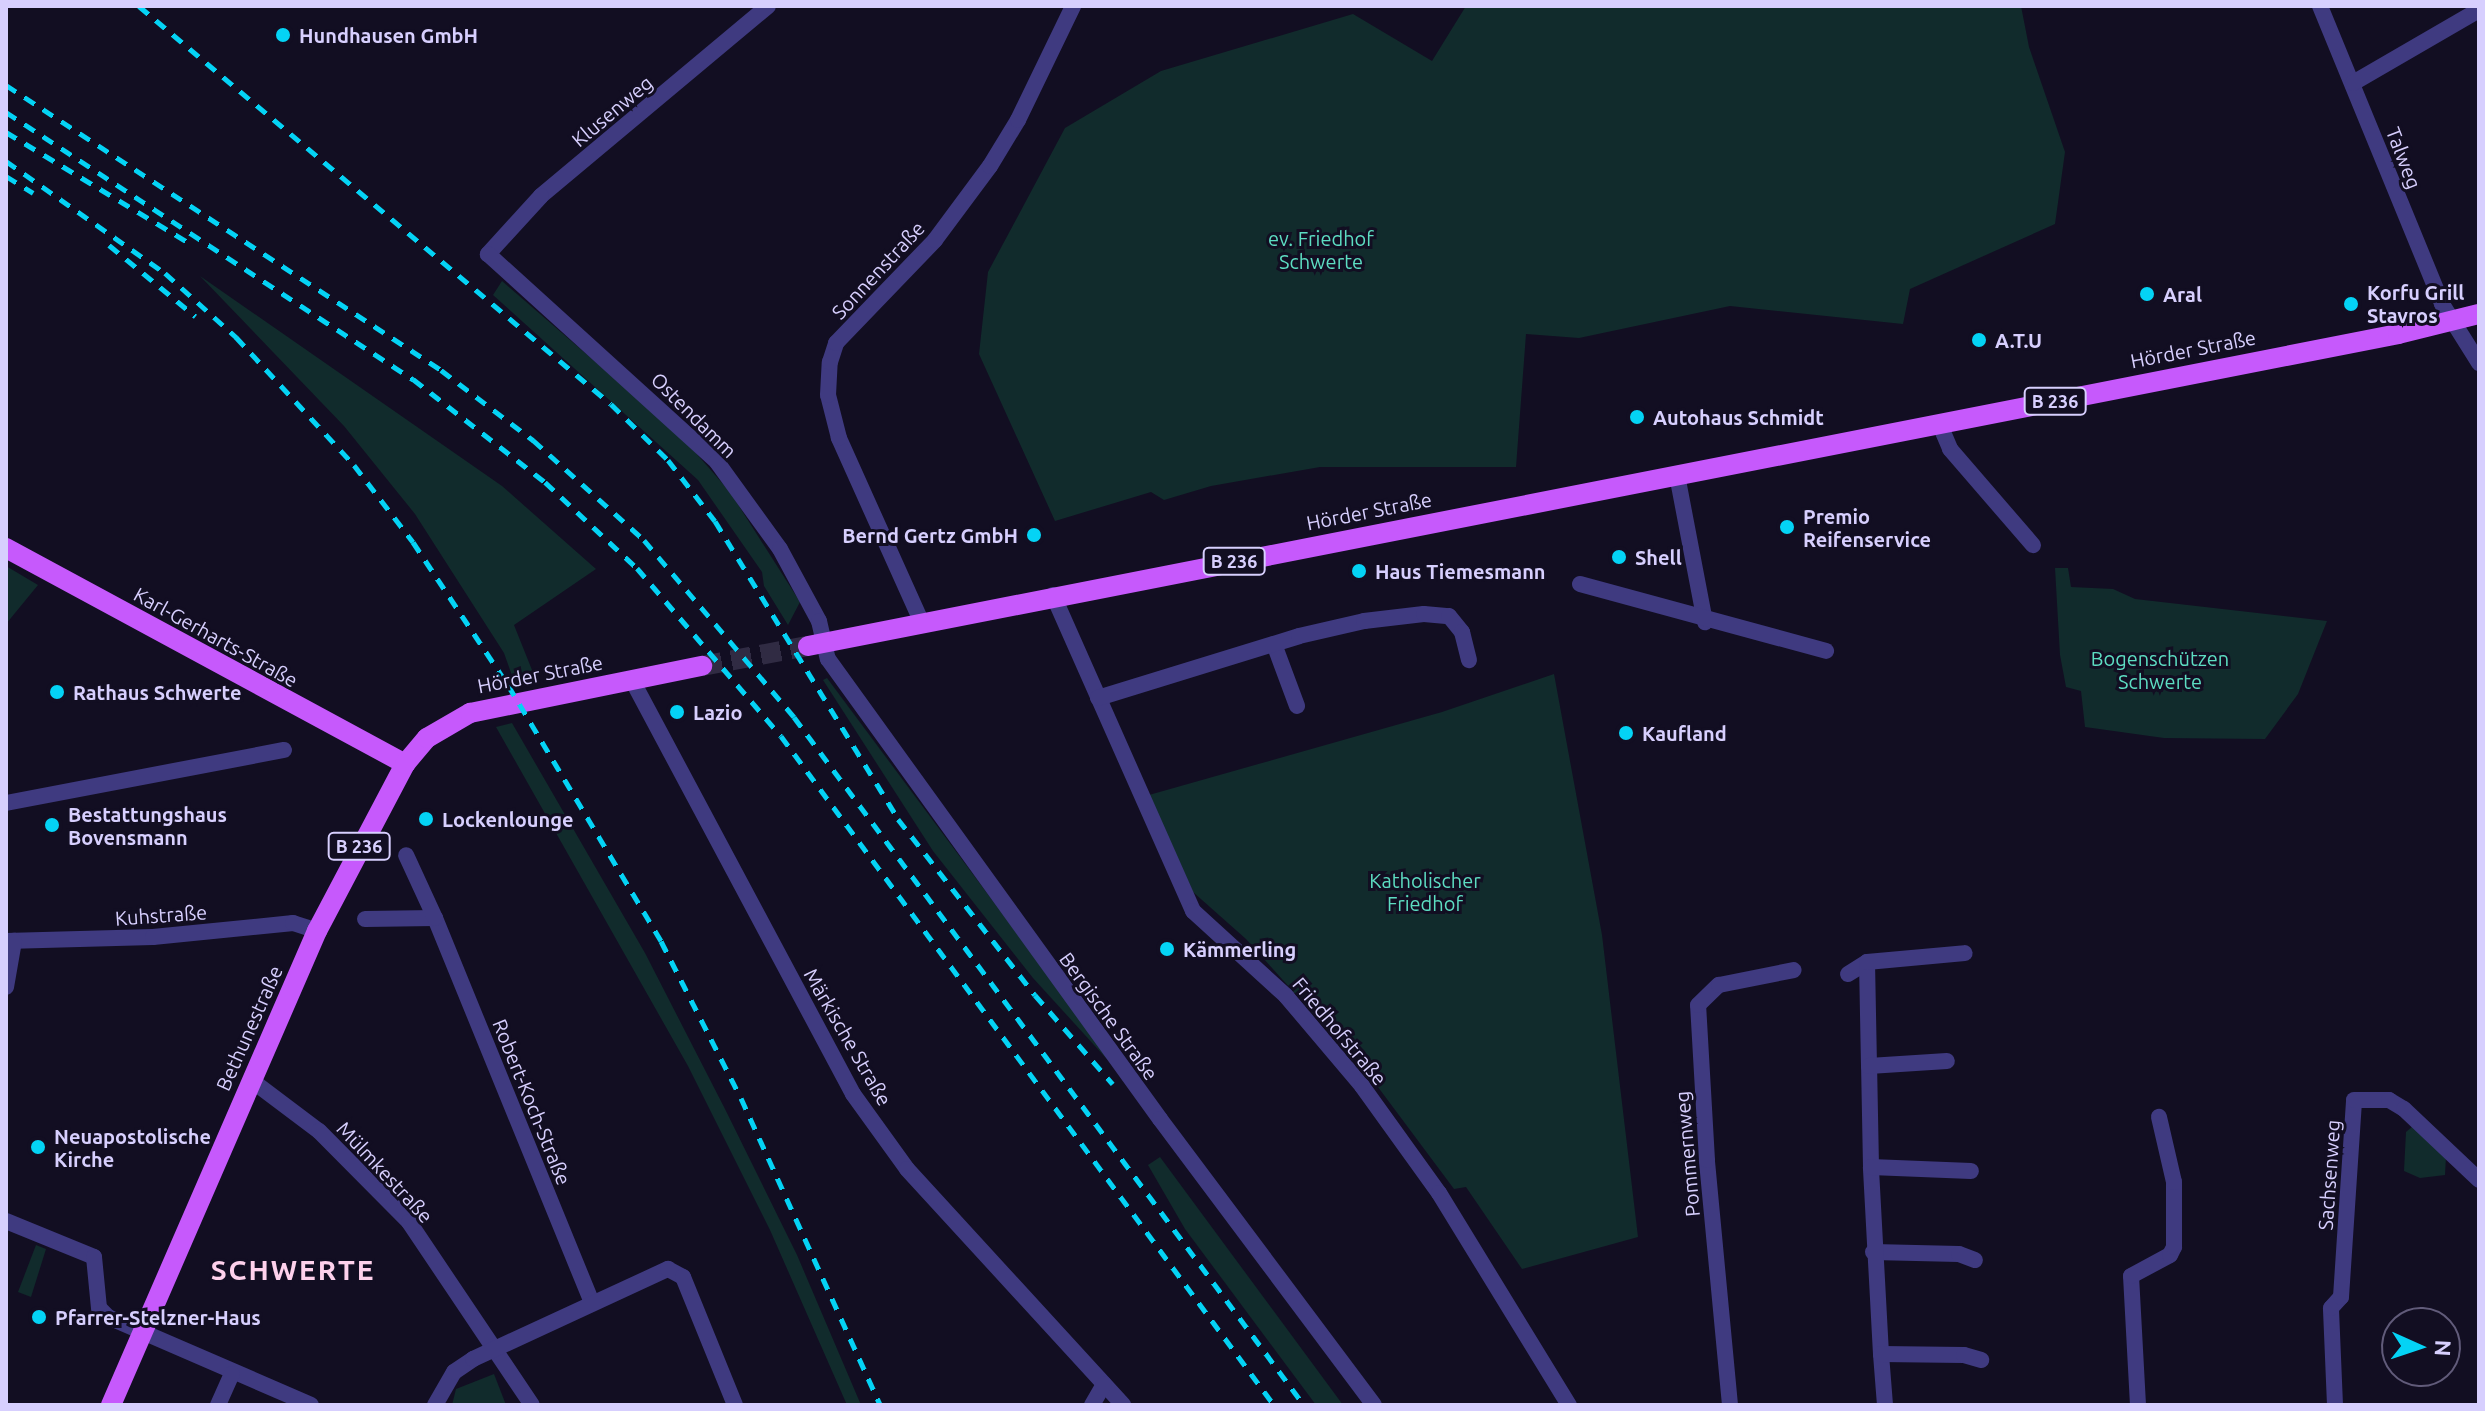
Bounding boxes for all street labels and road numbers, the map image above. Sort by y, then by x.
street label: Klusenweg [567,70,657,152]
street label: Talweg [2381,124,2427,192]
street label: Sonnenstraße [827,216,929,324]
street label: Hörder Straße [2128,325,2258,373]
street label: Ostendamm [646,367,742,463]
road number: B 236 [2023,387,2087,415]
street label: Hörder Straße [1304,487,1434,535]
road number: B 236 [1202,547,1266,575]
street label: Karl-Gerharts-Straße [130,582,302,692]
street label: Hörder Straße [475,650,605,698]
road number: B 236 [327,832,391,860]
street label: Kuhstraße [114,900,208,930]
street label: Bergische Straße [1055,947,1163,1085]
street label: Bethunestraße [211,962,287,1094]
street label: Märkische Straße [799,964,897,1110]
street label: Friedhofstraße [1288,972,1392,1090]
street label: Robert-Koch-Straße [488,1015,576,1189]
street label: Pommernweg [1670,1090,1704,1218]
street label: Mülmkestraße [332,1116,438,1228]
street label: Sachsenweg [2313,1119,2345,1231]

